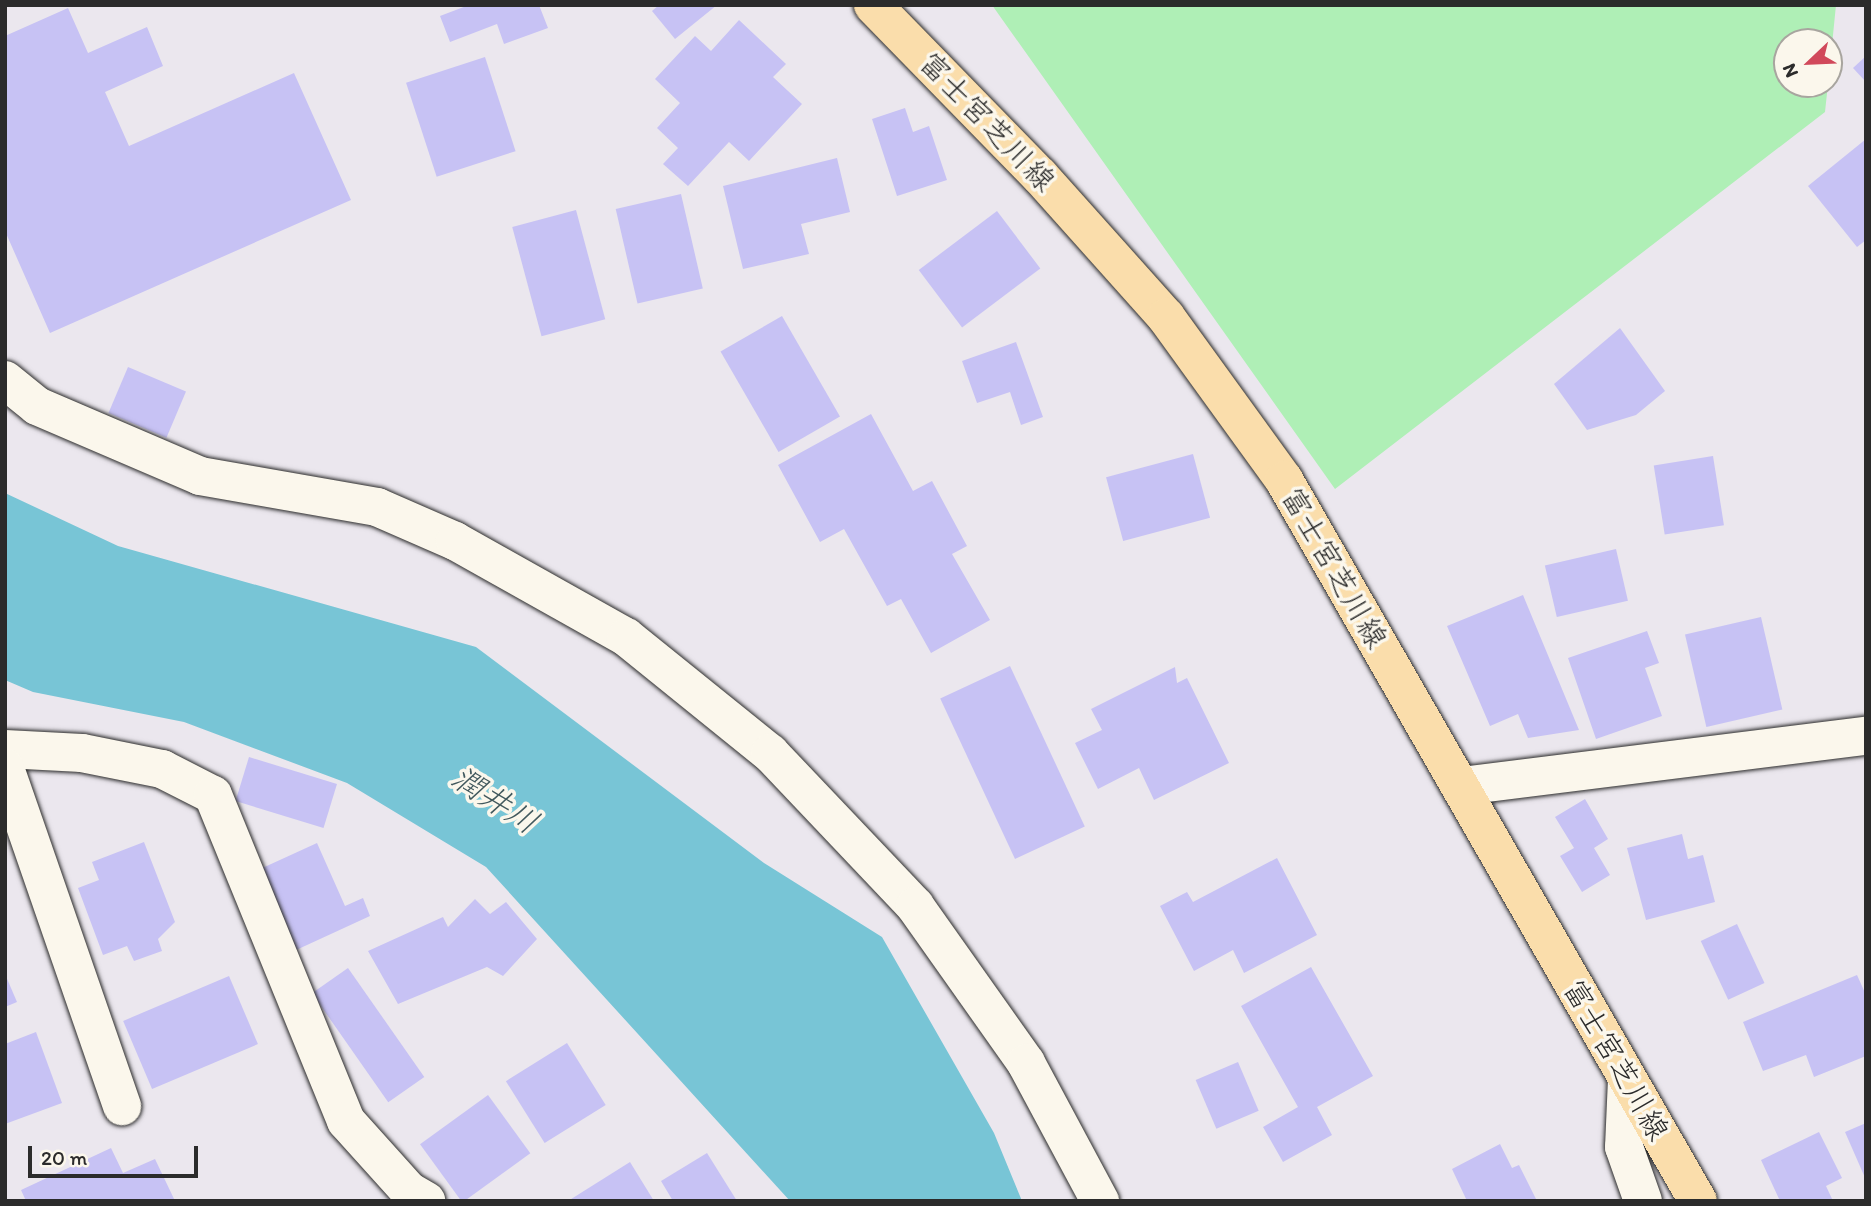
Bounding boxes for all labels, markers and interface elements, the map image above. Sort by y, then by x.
north arrow [1773,28,1843,98]
street label: 富士宮芝川線 [912,45,1062,199]
text: N [1777,60,1803,81]
street label: 富士宮芝川線 [1273,481,1395,655]
water label: 潤井川 [444,758,546,842]
street label: 富士宮芝川線 [1555,973,1677,1147]
scale bar [32,1132,201,1176]
text: 20 m [41,1145,87,1170]

